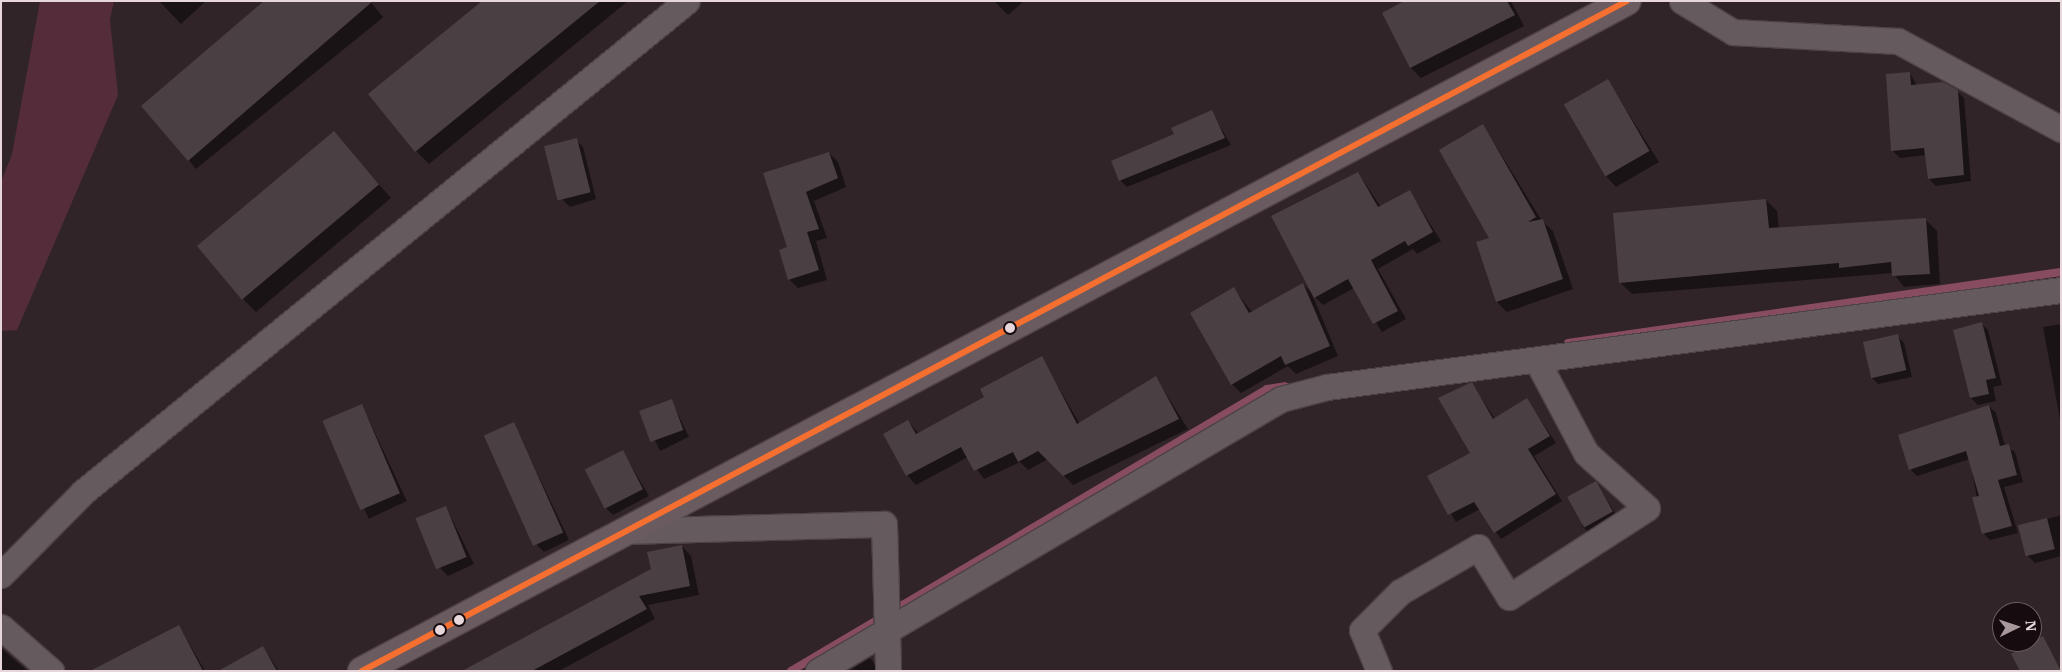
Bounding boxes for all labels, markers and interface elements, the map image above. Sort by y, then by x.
unlabelled marker [1005,323,1015,333]
north arrow [1992,602,2042,652]
unlabelled marker [454,615,464,625]
text: N [2022,620,2040,632]
unlabelled marker [435,625,445,635]

